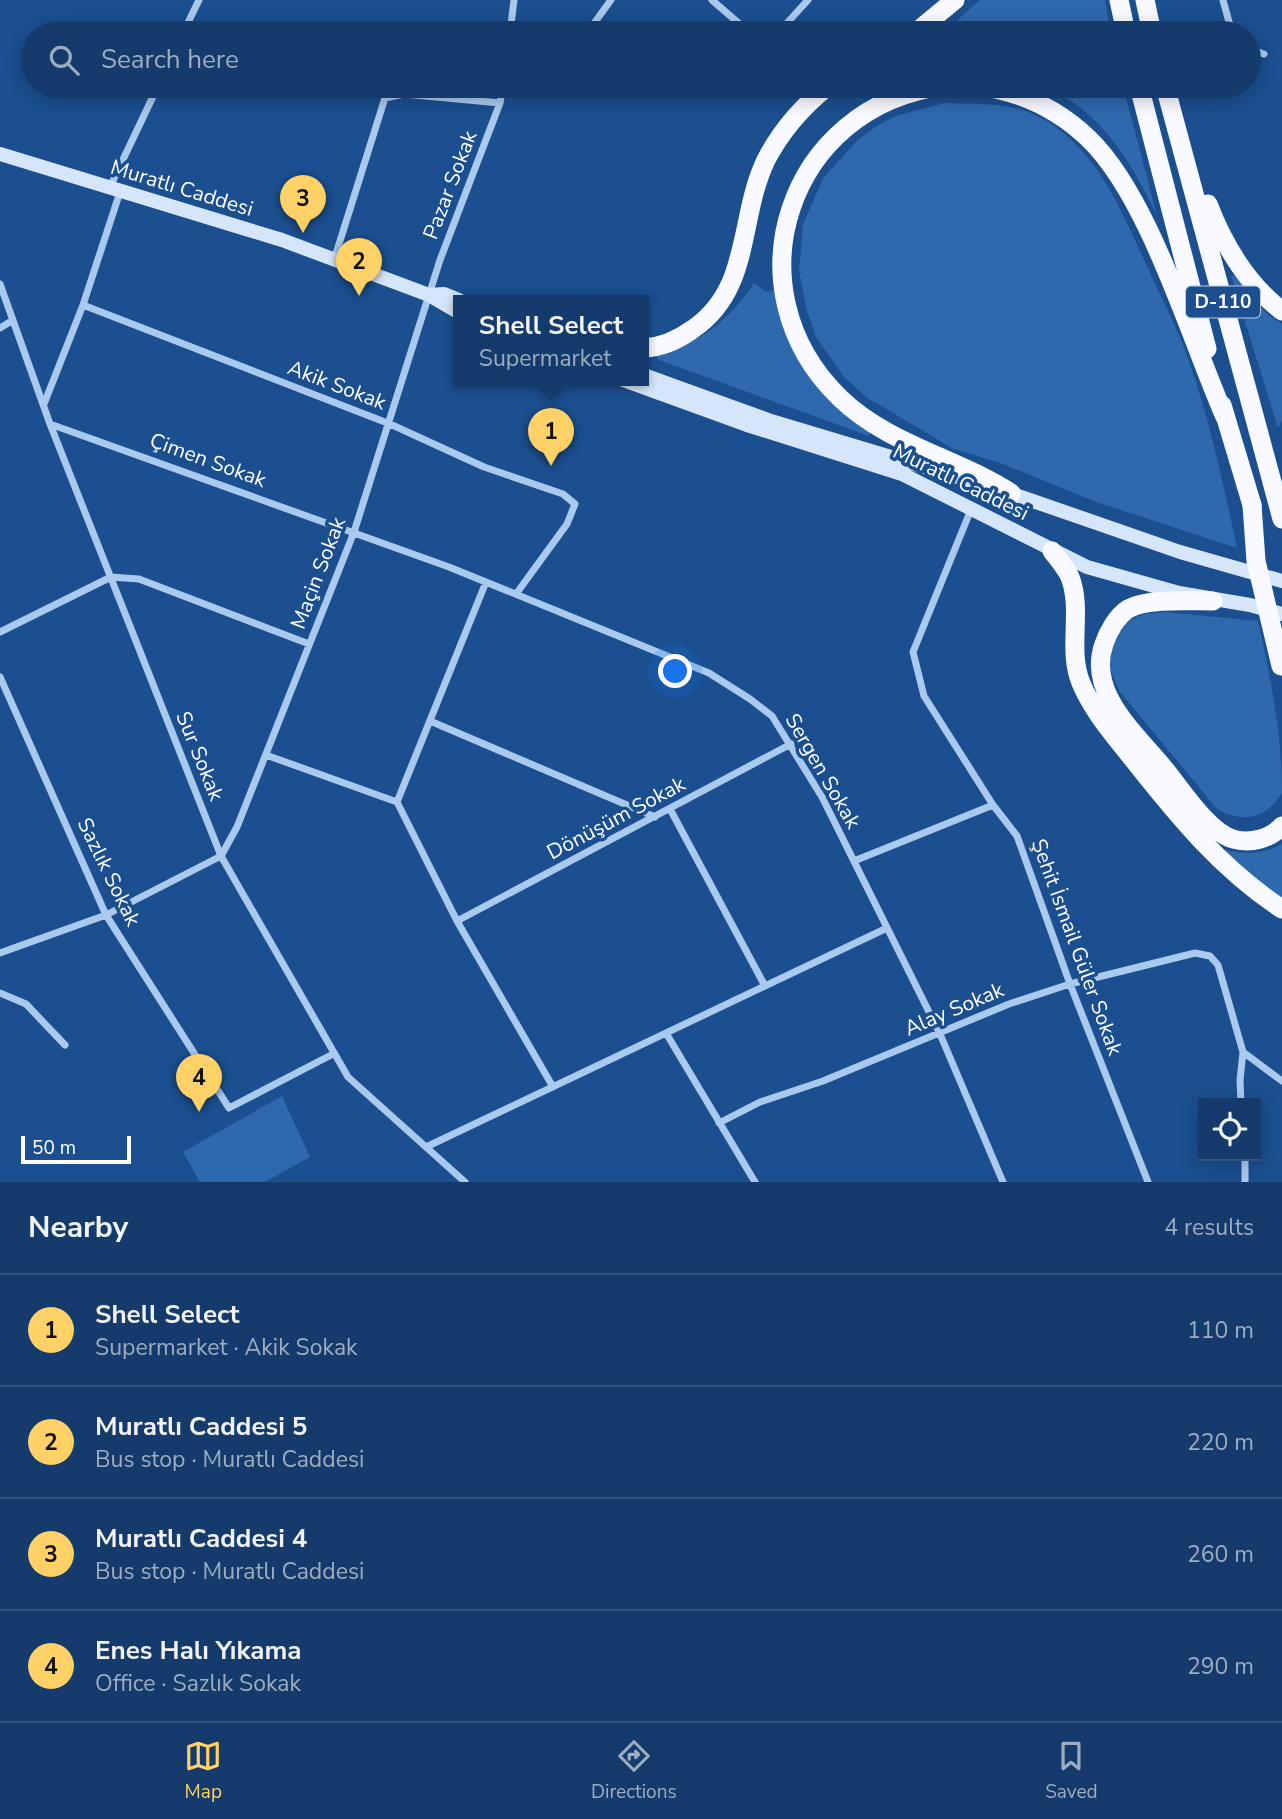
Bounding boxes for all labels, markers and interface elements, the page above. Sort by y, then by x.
search box [21,21,1261,98]
icon: search [45,41,83,79]
text: Search here [101,42,239,77]
street label: Pazar Sokak [416,126,484,243]
street label: Muratlı Caddesi [107,153,257,223]
pin: 3 [280,175,326,233]
pin: 2 [336,238,382,296]
road number: D-110 [1186,286,1260,318]
popup [453,295,649,386]
text: Shell Select [479,308,623,343]
text: Supermarket [479,343,611,374]
street label: Akik Sokak [284,353,391,417]
pin: 1 [528,408,574,466]
street label: Çimen Sokak [146,426,271,494]
street label: Muratlı Caddesi [888,437,1034,527]
street label: Maçin Sokak [284,513,352,633]
your location [658,654,692,688]
street label: Sur Sokak [169,707,231,805]
street label: Sergen Sokak [779,708,868,834]
street label: Dönüşüm Sokak [542,770,690,866]
street label: Sazlık Sokak [71,813,148,931]
street label: Şehit İsmail Güler Sokak [1025,835,1129,1060]
street label: Alay Sokak [900,975,1008,1042]
pin: 4 [176,1054,222,1112]
map controls [1198,1098,1261,1161]
button: locate [1198,1098,1261,1161]
scale bar [21,1133,131,1165]
text: 50 m [32,1135,76,1161]
text: Nearby [28,1207,128,1248]
text: 4 results [1164,1212,1254,1243]
text: Shell Select [95,1297,239,1332]
text: 1 [44,1315,58,1346]
text: 110 m [1187,1315,1254,1346]
text: Supermarket · Akik Sokak [95,1332,358,1363]
text: Muratlı Caddesi 5 [95,1409,307,1444]
text: 2 [44,1427,58,1458]
text: 220 m [1187,1427,1254,1458]
text: Bus stop · Muratlı Caddesi [95,1444,364,1475]
text: Muratlı Caddesi 4 [95,1521,307,1556]
text: 3 [44,1539,58,1570]
text: 260 m [1187,1539,1254,1570]
text: Bus stop · Muratlı Caddesi [95,1556,364,1587]
text: Enes Halı Yıkama [95,1633,302,1668]
text: 4 [44,1651,58,1682]
text: 290 m [1187,1651,1254,1682]
text: Office · Sazlık Sokak [95,1668,301,1699]
tab: Map [184,1737,222,1805]
tab: Directions [591,1737,677,1805]
tab: Saved [1045,1737,1098,1805]

